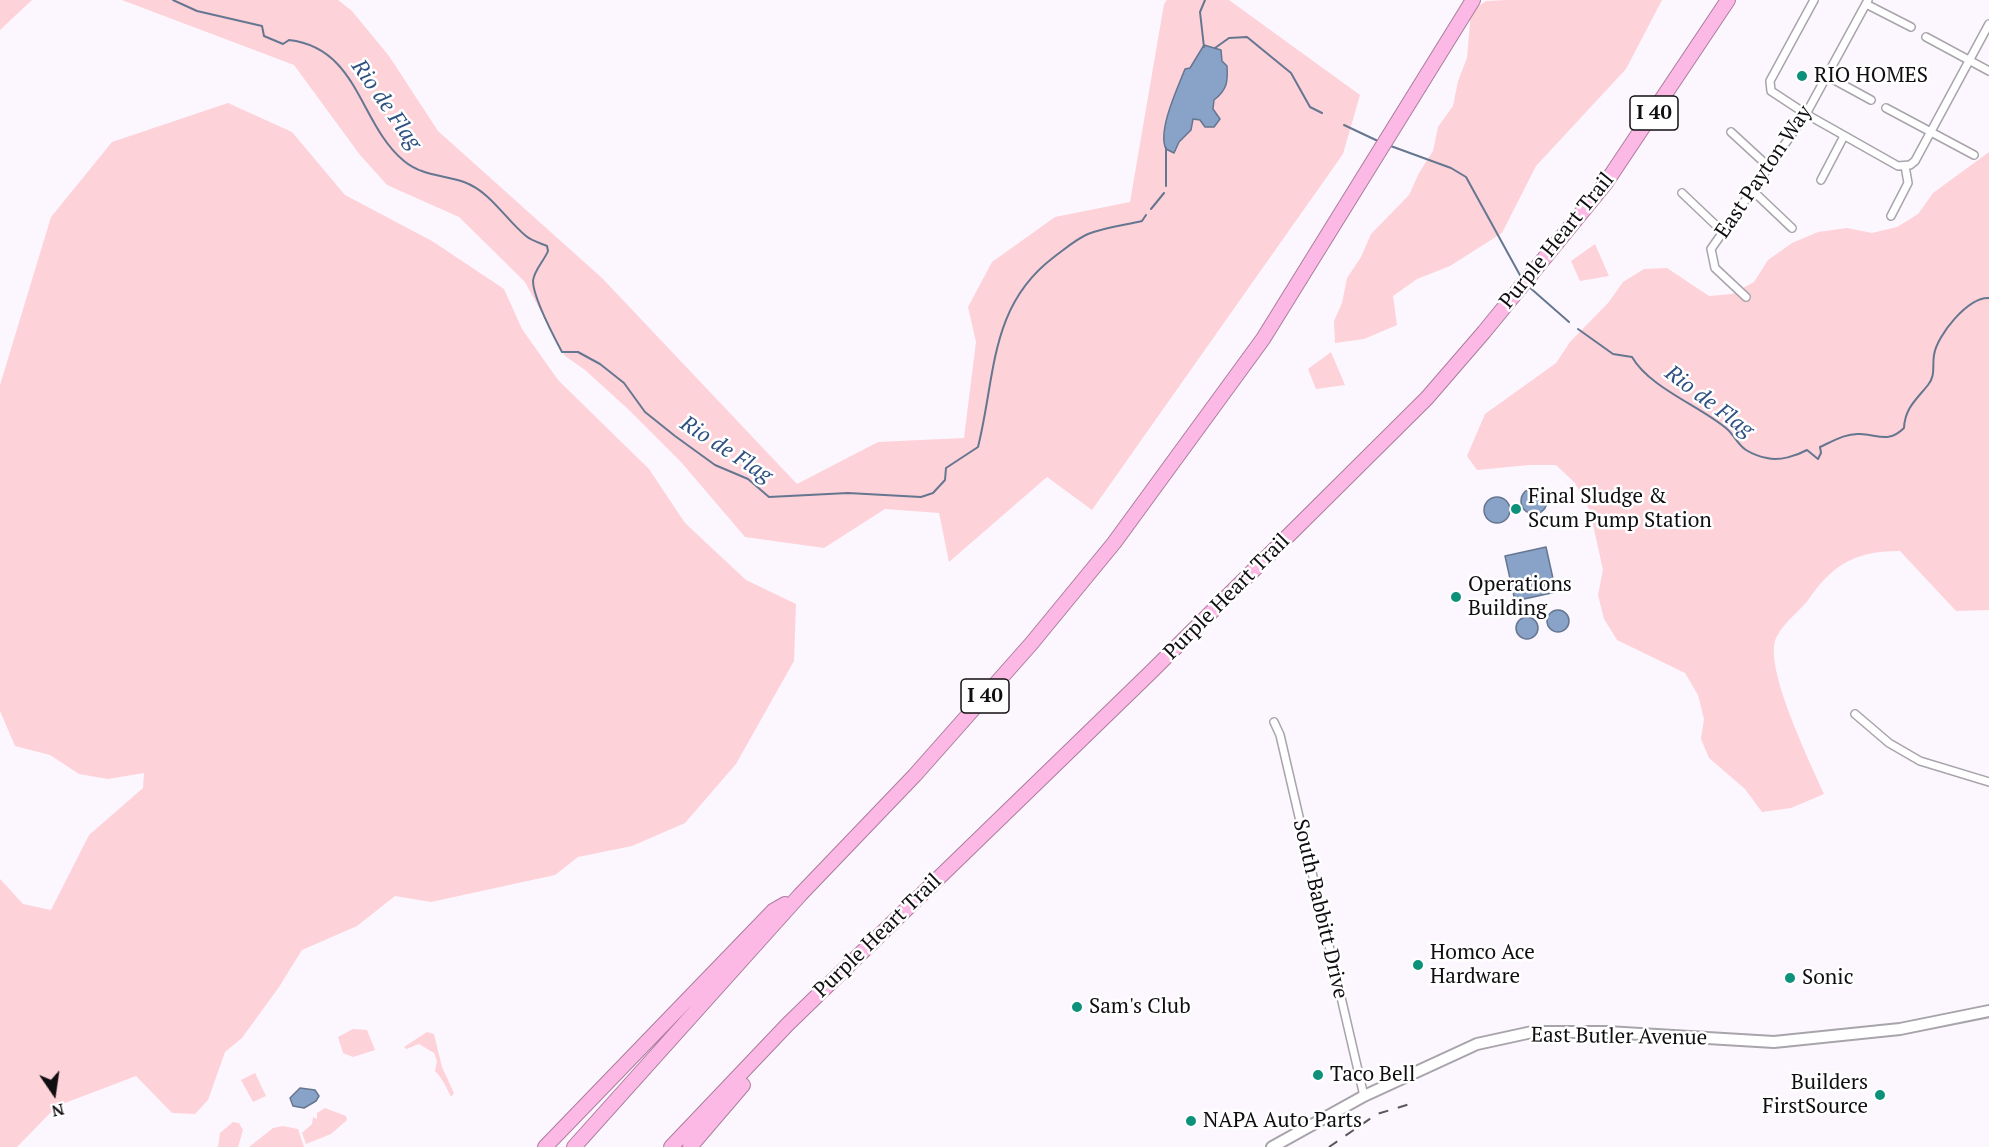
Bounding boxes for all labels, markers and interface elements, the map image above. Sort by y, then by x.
water label: Rio de Flag [345,55,427,155]
place label: RIO HOMES [1814,63,1928,89]
marker: RIO HOMES [1795,69,1809,83]
road number: I 40 [1630,96,1678,130]
street label: East Payton Way [1710,101,1818,243]
street label: Purple Heart Trail [1494,168,1620,314]
water label: Rio de Flag [1660,360,1758,444]
water label: Rio de Flag [675,411,777,489]
place label: Final Sludge & Scum Pump Station [1528,484,1712,534]
marker: Final Sludge & Scum Pump Station [1509,502,1523,516]
street label: Purple Heart Trail [1159,529,1295,665]
place label: Operations Building [1468,572,1572,622]
marker: Operations Building [1449,590,1463,604]
road number: I 40 [961,679,1009,713]
street label: South Babbitt Drive [1287,817,1353,1001]
street label: Purple Heart Trail [809,869,947,1003]
place label: Homco Ace Hardware [1430,940,1535,990]
marker: Homco Ace Hardware [1411,958,1425,972]
place label: Sonic [1802,965,1853,991]
marker: Sonic [1783,971,1797,985]
place label: Sam's Club [1089,994,1191,1020]
marker: Sam's Club [1070,1000,1084,1014]
street label: East Butler Avenue [1531,1023,1707,1051]
place label: Taco Bell [1330,1062,1415,1088]
north arrow [24,1063,84,1123]
marker: Taco Bell [1311,1068,1325,1082]
place label: Builders FirstSource [1762,1070,1868,1120]
marker: Builders FirstSource [1873,1088,1887,1102]
text: N [50,1098,66,1123]
place label: NAPA Auto Parts [1203,1108,1362,1134]
marker: NAPA Auto Parts [1184,1114,1198,1128]

